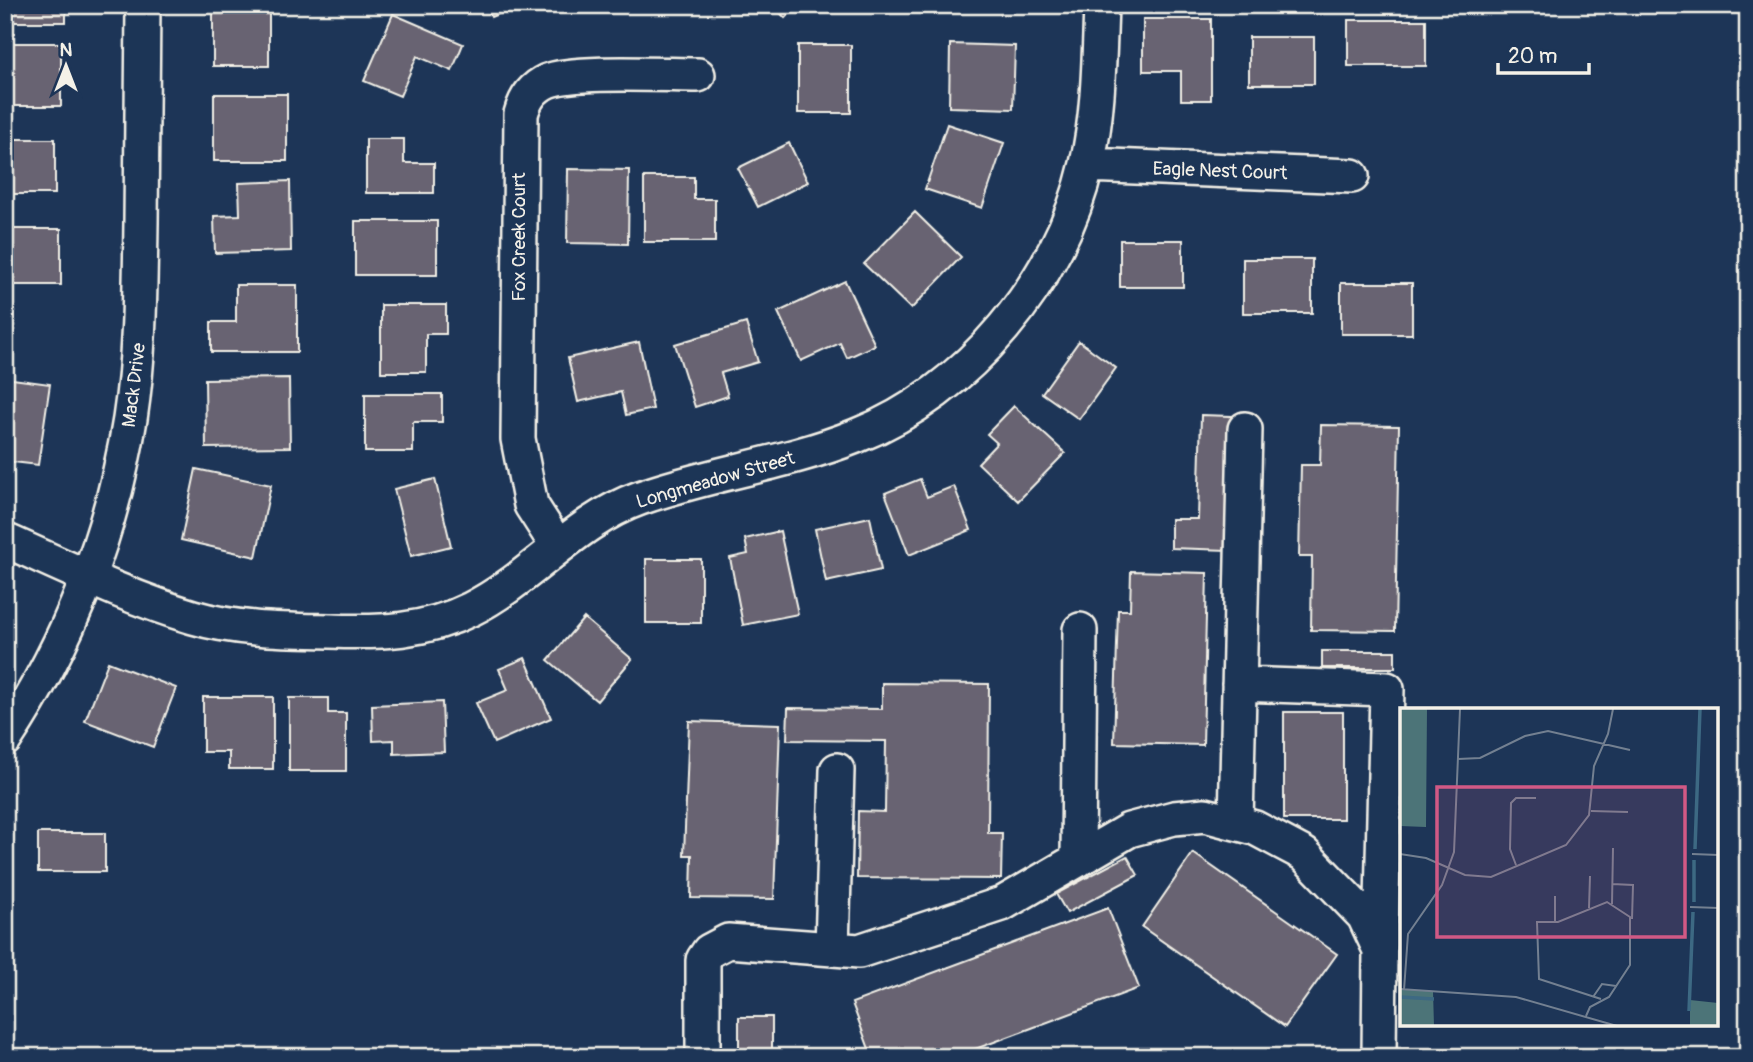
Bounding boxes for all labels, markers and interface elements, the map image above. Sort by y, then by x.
north arrow [32,32,102,102]
scale bar [1498,32,1588,76]
text: N [60,38,73,62]
text: 20 m [1508,43,1557,70]
street label: Eagle Nest Court [1152,157,1288,185]
street label: Fox Creek Court [507,172,531,301]
street label: Mack Drive [117,341,151,429]
street label: Longmeadow Street [633,446,798,514]
inset map [1400,708,1718,1027]

